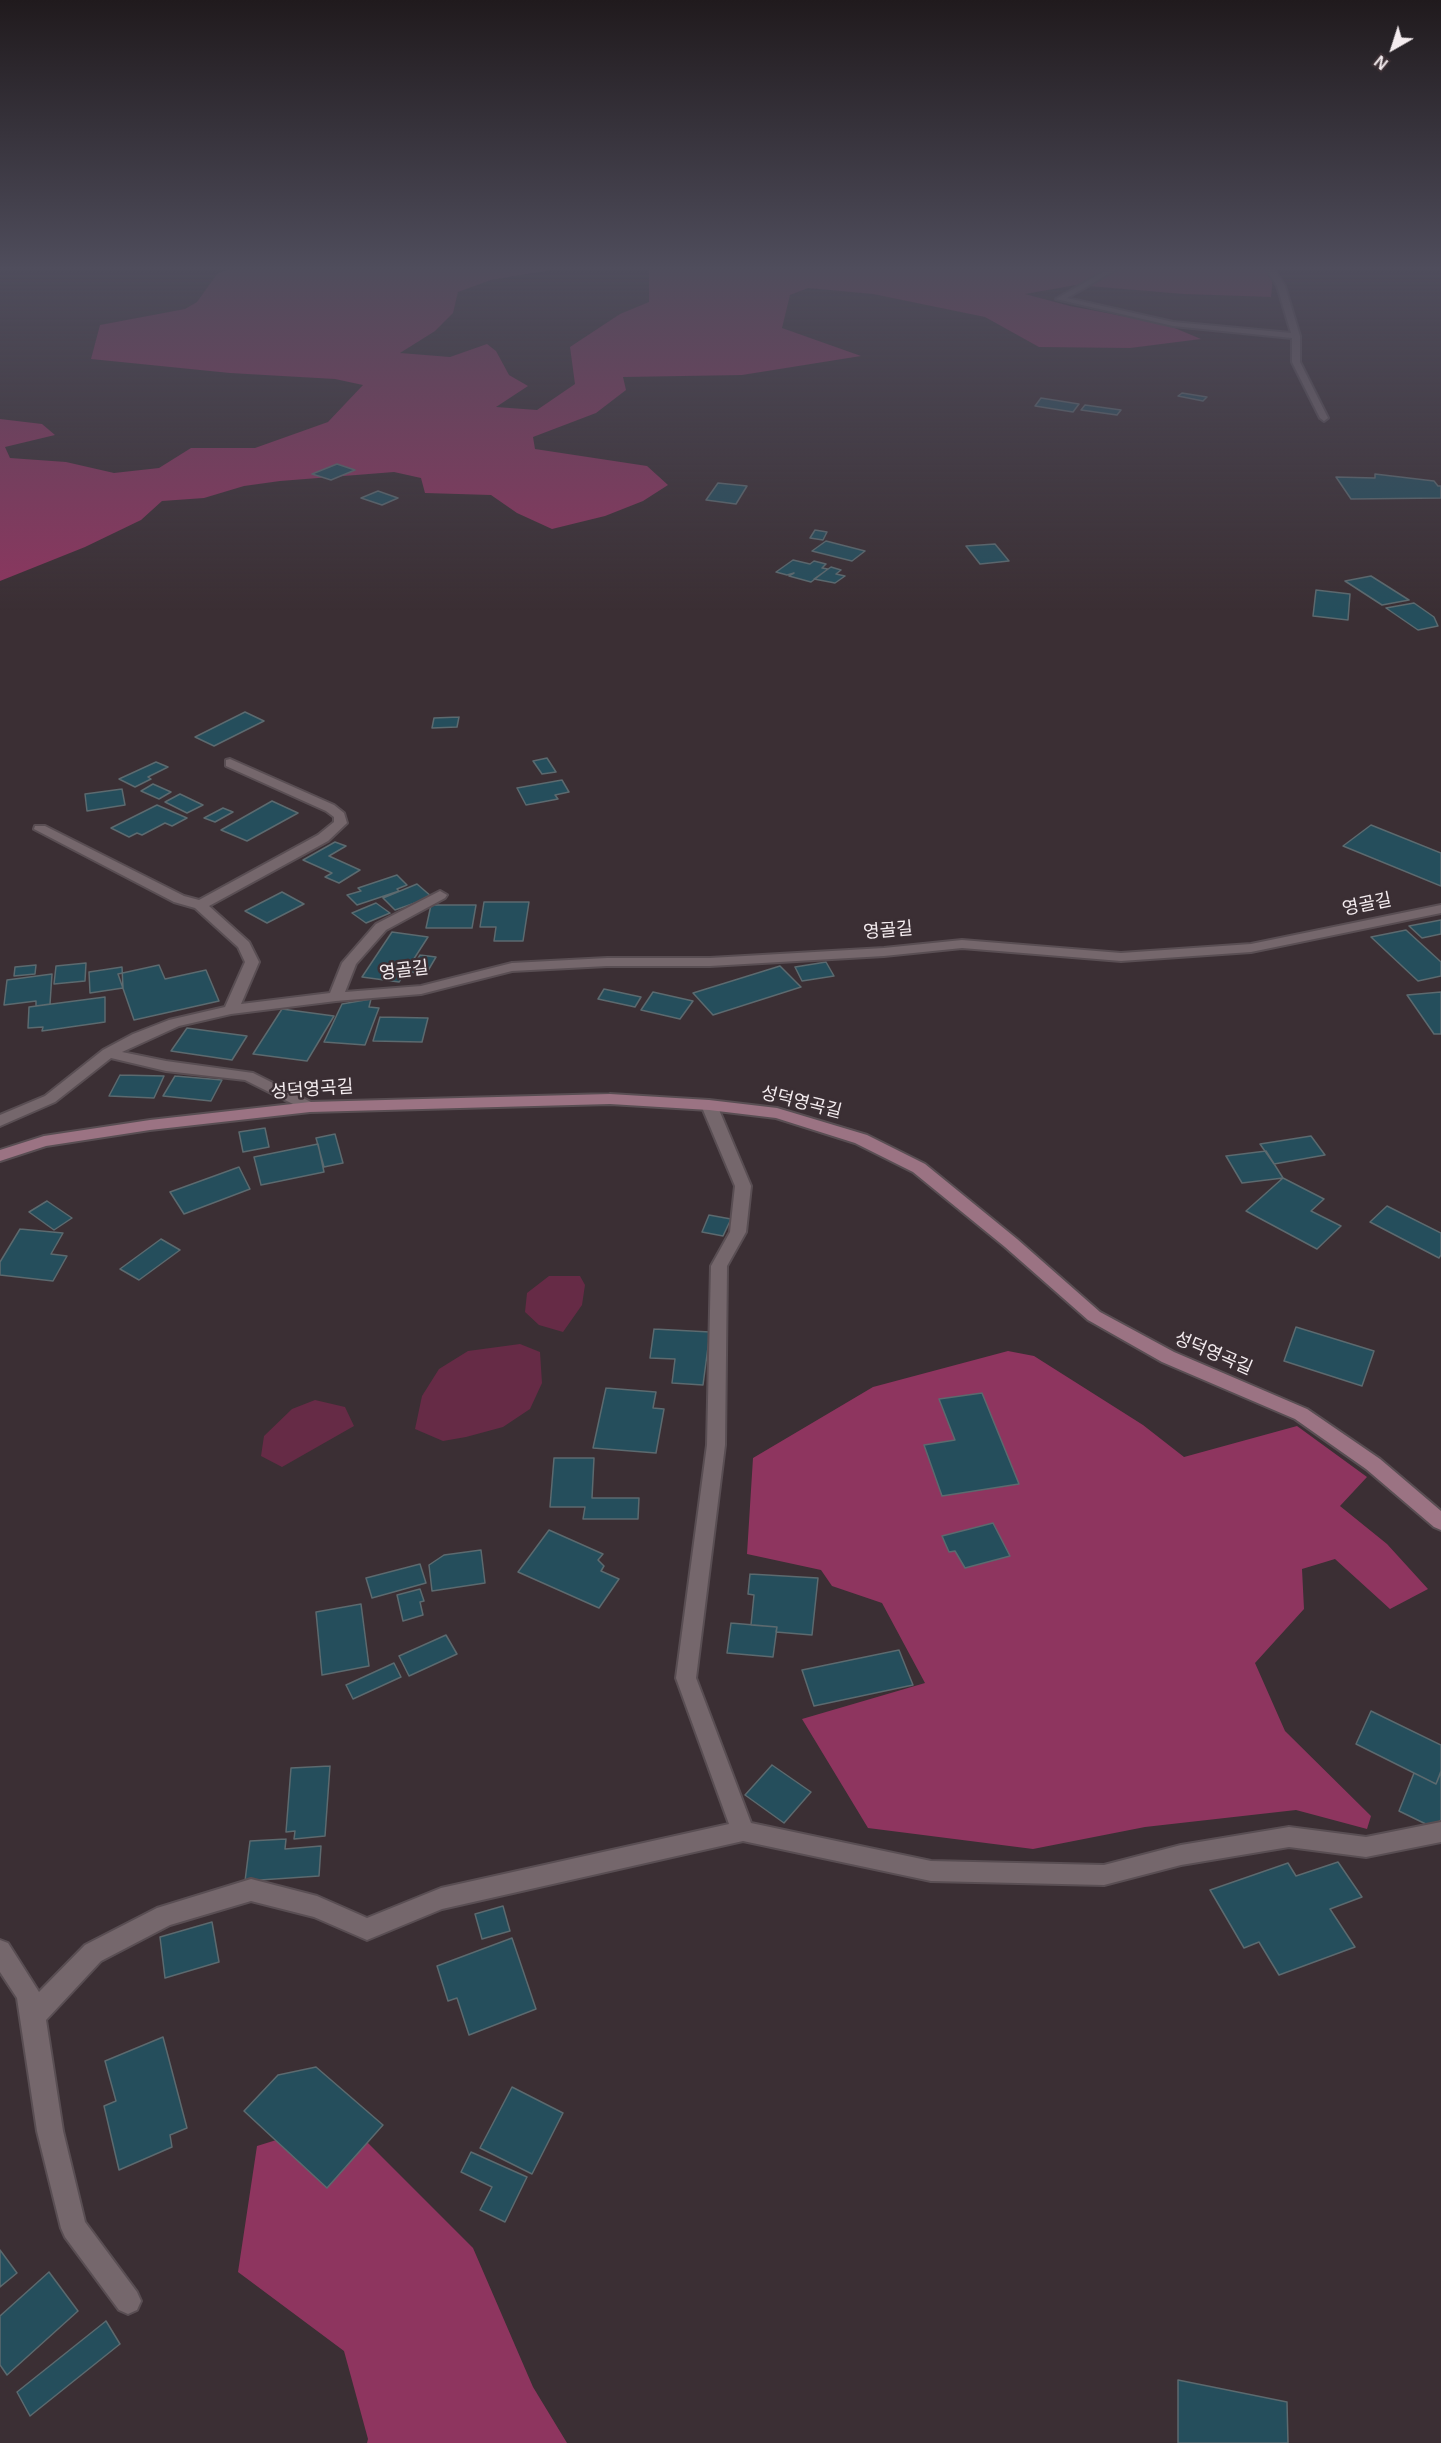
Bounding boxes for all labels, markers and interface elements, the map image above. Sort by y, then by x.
north arrow [1363,18,1423,78]
text: N [1372,52,1391,73]
street label: 영골길 [1340,889,1394,921]
street label: 영골길 [862,918,914,944]
street label: 영골길 [378,957,430,985]
street label: 성덕영곡길 [270,1076,354,1104]
street label: 성덕영곡길 [758,1083,844,1123]
street label: 성덕영곡길 [1171,1328,1255,1380]

